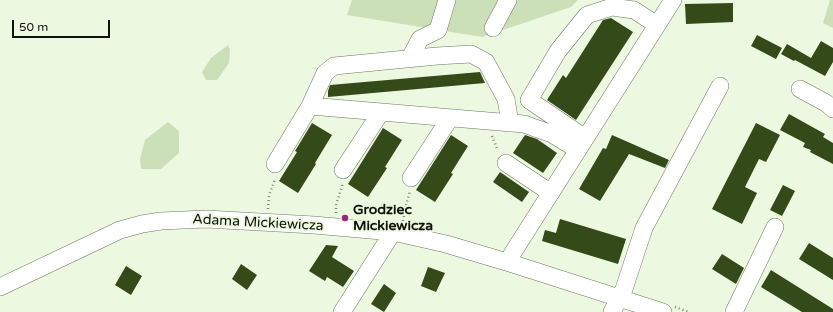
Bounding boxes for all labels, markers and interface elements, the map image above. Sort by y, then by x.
scale bar [14,12,112,38]
text: 50 m [19,20,48,34]
place label: Grodziec Mickiewicza [353,202,433,234]
street label: Adama Mickiewicza [192,211,324,235]
marker: Grodziec Mickiewicza [340,213,350,223]

